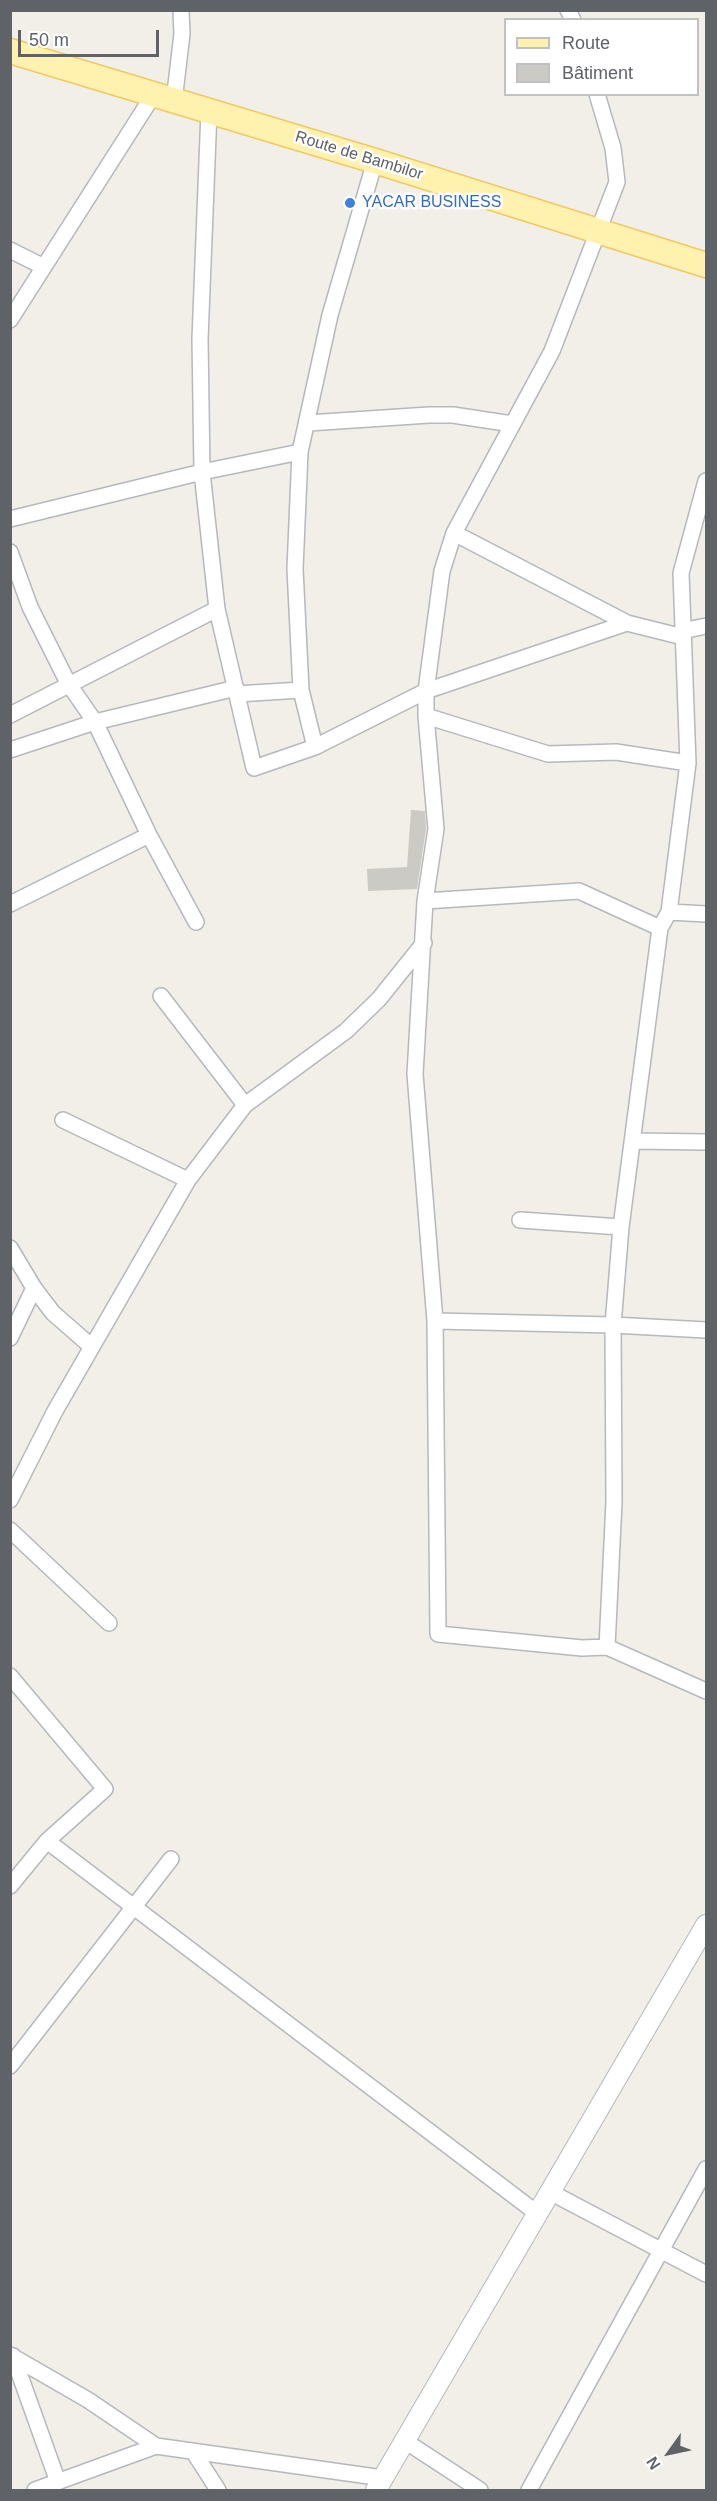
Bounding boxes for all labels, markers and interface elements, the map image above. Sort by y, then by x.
scale bar [21,18,162,56]
legend [504,18,699,96]
text: 50 m [29,30,69,50]
text: Route [562,33,610,53]
text: Bâtiment [562,63,633,83]
street label: Route de Bambilor [293,127,425,185]
place label: YACAR BUSINESS [362,193,501,213]
marker: YACAR BUSINESS [343,196,357,210]
north arrow [639,2423,699,2483]
text: N [643,2454,664,2473]

